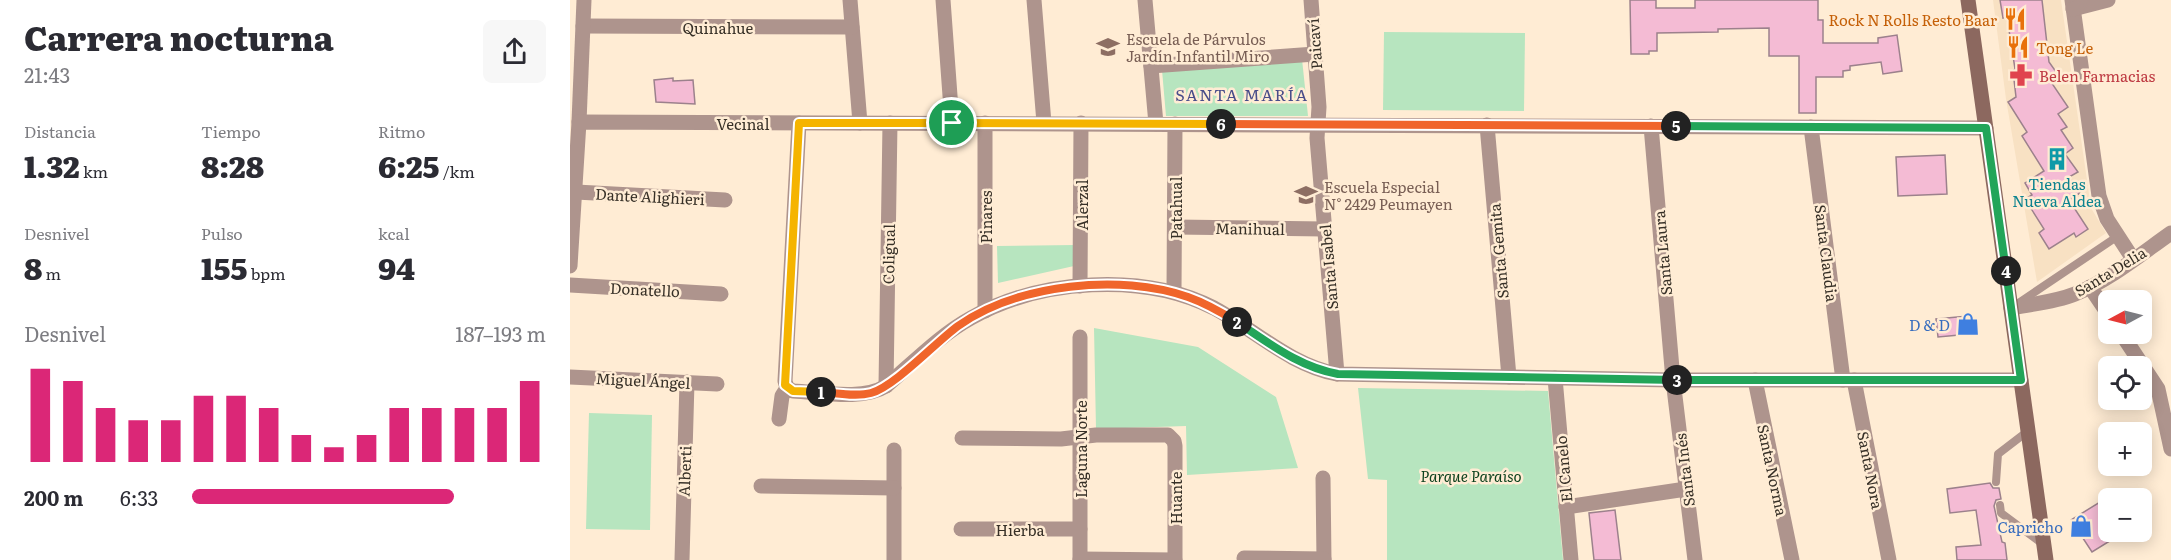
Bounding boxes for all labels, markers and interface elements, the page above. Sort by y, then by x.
restaurant icon: Rock N Rolls Resto Baar [2002,6,2028,32]
place label: Rock N Rolls Resto Baar [1829,8,1997,31]
text: Carrera nocturna [24,12,334,61]
street label: Quinahue [683,16,754,39]
street label: Paicaví [1301,18,1327,70]
button: share [483,20,546,83]
place label: Escuela de Párvulos Jardín Infantil Miro [1126,27,1270,67]
school or university icon: Escuela de Párvulos Jardín Infantil Miro [1095,34,1121,60]
restaurant icon: Tong Le [2005,34,2031,60]
place label: Tong Le [2036,36,2094,59]
text: 21:43 [24,59,70,89]
pharmacy icon: Belen Farmacias [2008,62,2034,88]
place label: Belen Farmacias [2039,64,2156,87]
district label: SANTA MARÍA [1175,82,1309,106]
pin [926,97,977,148]
icon: arrive [935,106,968,139]
pin: 6 [1206,109,1236,139]
pin: 5 [1661,111,1691,141]
street label: Vecinal [717,112,769,135]
text: 6 [1216,112,1226,136]
text: 5 [1672,114,1680,138]
text: Distancia [24,119,96,143]
text: Tiempo [201,119,261,143]
text: Ritmo [378,119,425,143]
text: 1.32 [24,143,80,187]
text: 8:28 [201,143,264,187]
text: 6:25 [378,143,440,187]
building icon: Tiendas Nueva Aldea [2044,146,2070,172]
text: km [80,159,108,183]
text: /km [440,159,475,183]
place label: Tiendas Nueva Aldea [2012,172,2103,212]
place label: Escuela Especial N° 2429 Peumayen [1324,175,1453,215]
street label: Patahual [1164,177,1187,239]
street label: Alerzal [1070,179,1093,231]
street label: Dante Alighieri [595,182,705,210]
school or university icon: Escuela Especial N° 2429 Peumayen [1293,182,1319,208]
street label: Pinares [974,190,997,244]
street label: Santa Gemita [1482,202,1514,299]
street label: Santa Claudia [1810,203,1845,304]
street label: Santa Laura [1647,209,1677,296]
street label: Manihual [1215,216,1285,240]
text: Desnivel [24,221,89,245]
text: Pulso [201,221,243,245]
text: kcal [378,221,410,245]
street label: Santa Isabel [1313,223,1343,311]
street label: Coligual [876,224,900,284]
street label: Santa Delia [2070,240,2151,302]
text: 8 [24,245,42,289]
text: 155 [201,245,247,289]
text: 94 [378,245,415,289]
pin: 4 [1991,256,2021,286]
text: 4 [2001,259,2011,283]
text: m [42,261,61,285]
text: bpm [247,261,285,285]
street label: Donatello [609,276,681,302]
north arrow [2098,290,2152,344]
map controls [2098,290,2152,542]
pin: 2 [1222,307,1252,337]
text: 2 [1233,310,1241,334]
shop icon: D & D [1955,311,1981,337]
place label: D & D [1909,313,1950,336]
text: Desnivel [24,318,106,348]
text: 187–193 m [455,318,546,348]
button: locate [2098,356,2152,410]
pin: 3 [1662,365,1692,395]
street label: Miguel Ángel [595,366,691,394]
text: 3 [1673,368,1681,392]
pin: 1 [806,377,836,407]
text: 1 [818,380,824,404]
street label: Laguna Norte [1069,400,1092,498]
street label: Santa Norma [1752,422,1794,519]
button: + [2098,422,2152,476]
street label: Santa Nora [1852,429,1890,512]
street label: Santa Inés [1668,432,1700,508]
street label: El Canelo [1549,434,1577,503]
street label: Alberti [672,445,696,497]
park label: Parque Paraíso [1420,464,1522,487]
street label: Huante [1164,471,1187,524]
text: 200 m [24,482,83,512]
text: 6:33 [120,482,158,512]
button: − [2098,488,2152,542]
shop icon: Capricho [2068,513,2094,539]
place label: Capricho [1998,515,2063,538]
street label: Hierba [995,518,1046,541]

